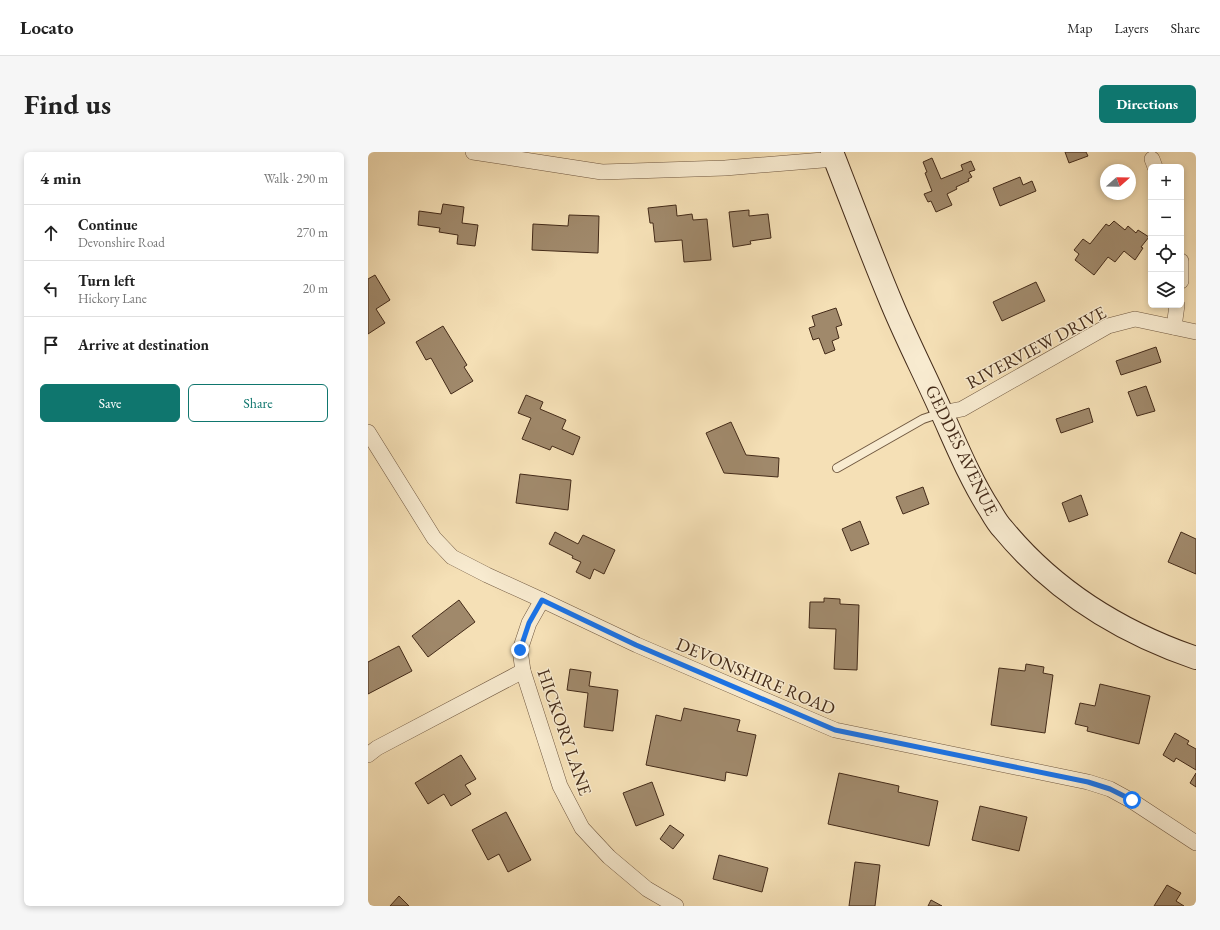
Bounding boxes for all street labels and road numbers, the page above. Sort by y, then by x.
street label: RIVERVIEW DRIVE [962,300,1110,394]
street label: GEDDES AVENUE [920,381,1004,519]
street label: DEVONSHIRE ROAD [673,632,839,720]
street label: HICKORY LANE [533,666,597,798]

